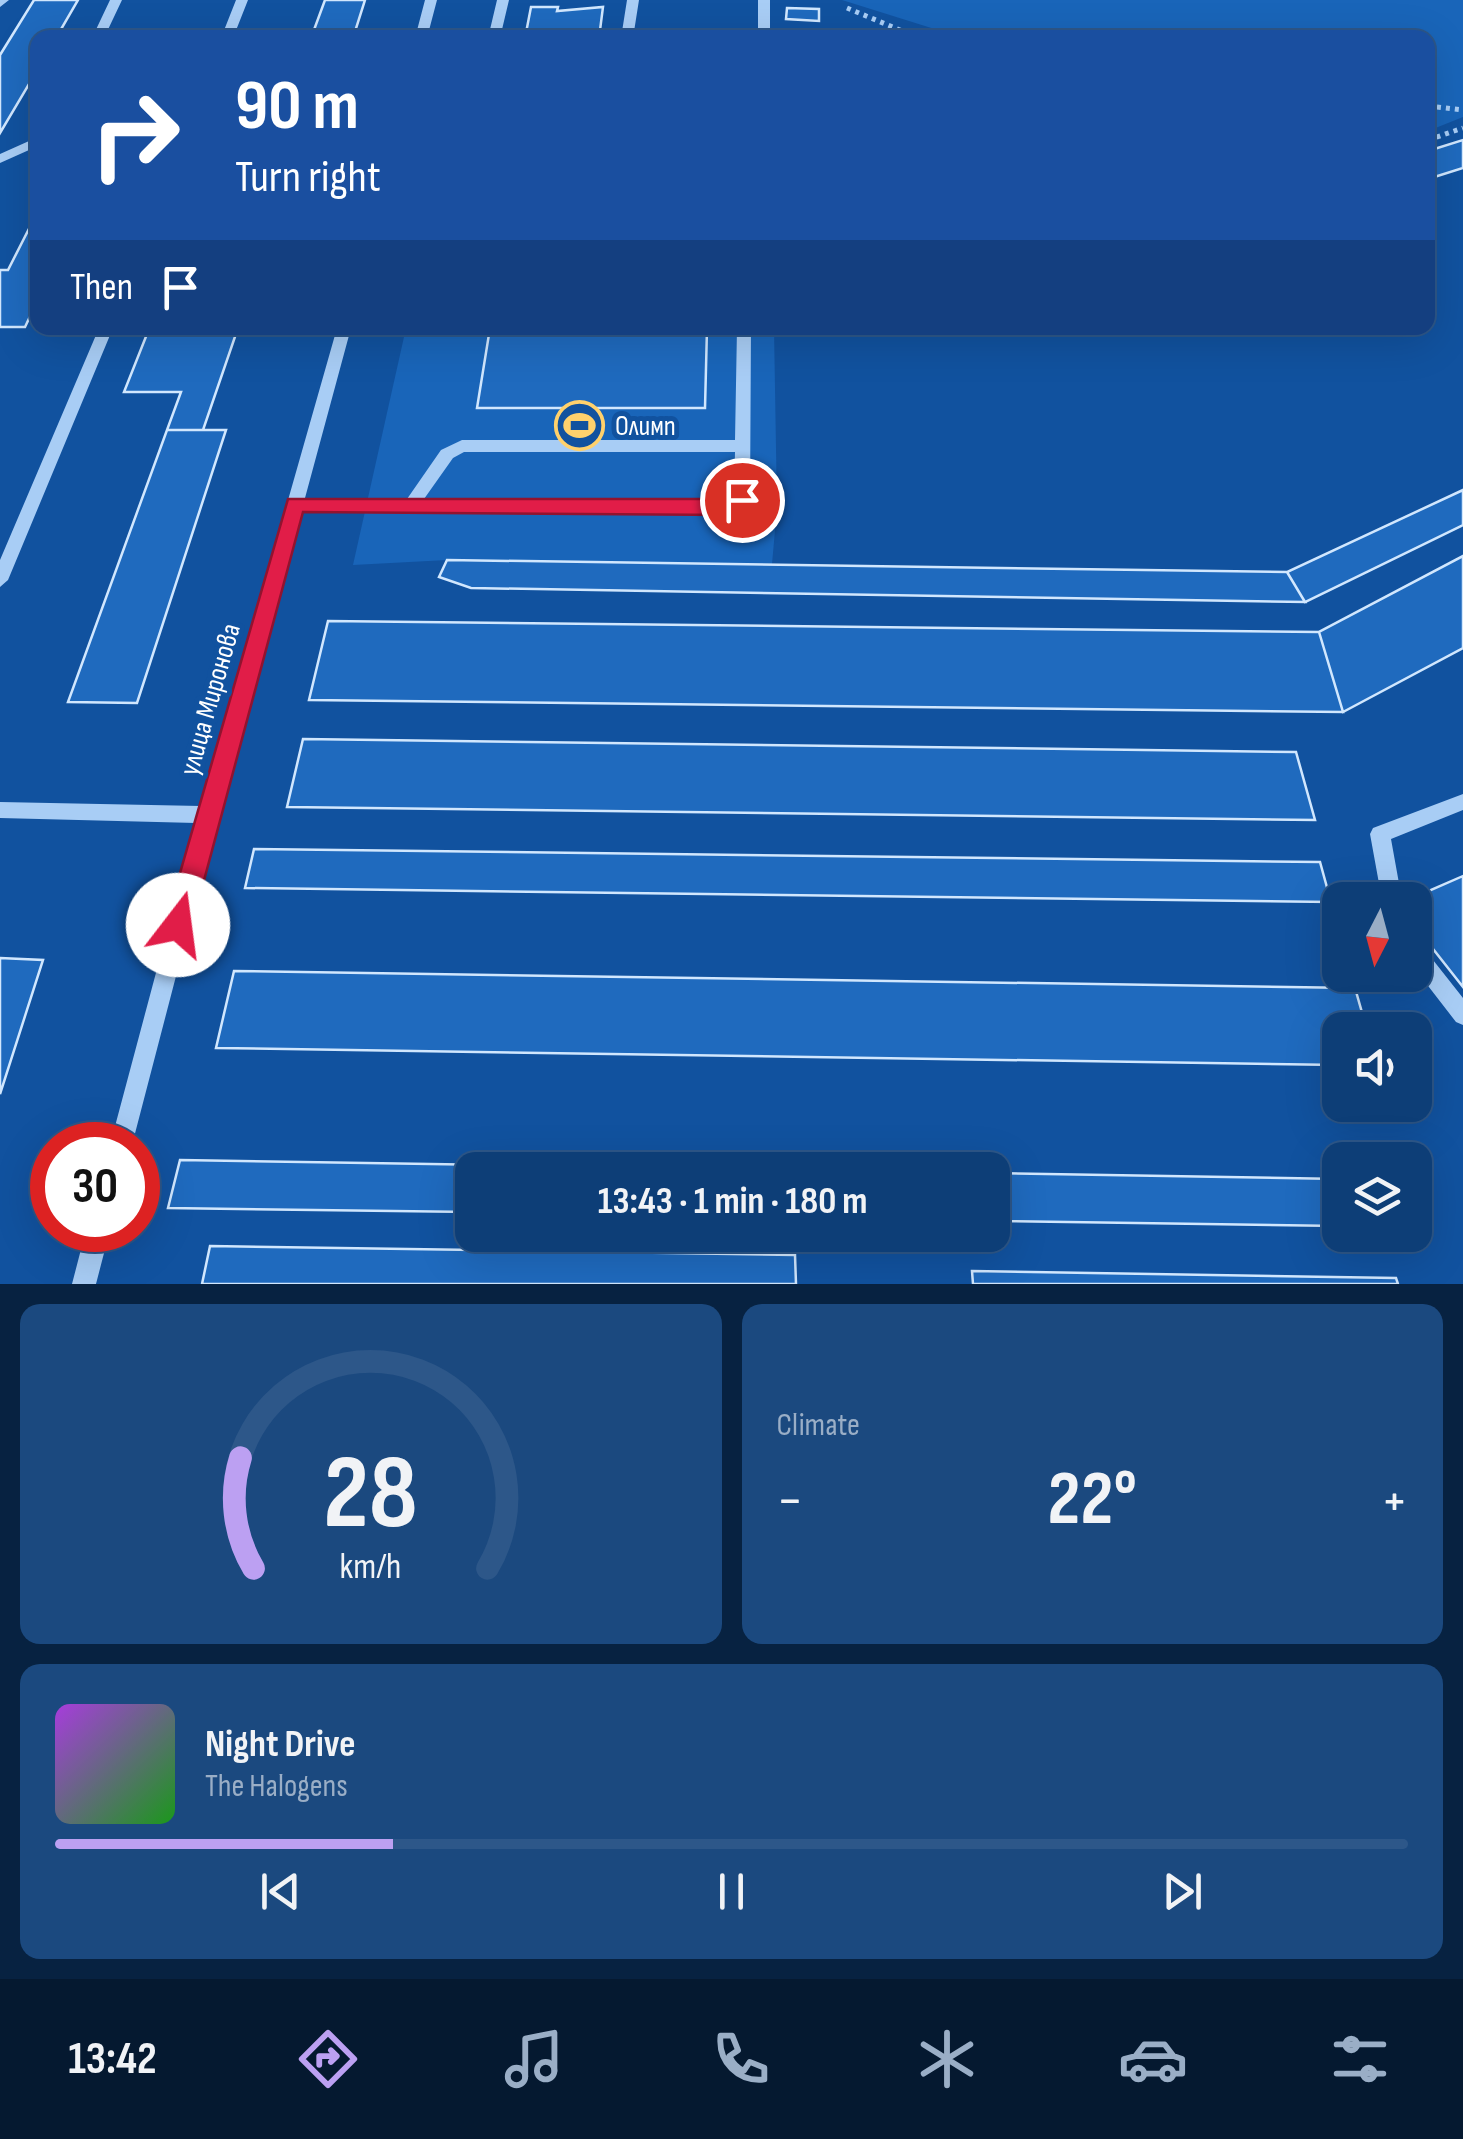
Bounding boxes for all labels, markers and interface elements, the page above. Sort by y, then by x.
text: 90 m [235,65,359,149]
icon: right [70,70,200,200]
text: Turn right [235,150,381,205]
icon: arrive [153,260,208,315]
text: Then [70,265,133,310]
sports icon: Олимп [554,399,606,451]
place label: Олимп [615,410,676,443]
pin [700,458,785,543]
icon: arrive [715,473,770,528]
street label: улица Миронова [173,620,248,779]
position arrow [126,873,230,977]
north arrow [1322,882,1432,992]
map controls [1322,882,1432,1252]
button: sound [1322,1012,1432,1122]
speed limit sign: 30 [30,1122,160,1252]
button: layers [1322,1142,1432,1252]
text: 13:43 · 1 min · 180 m [598,1179,867,1224]
text: Climate [777,1406,860,1445]
text: 28 [323,1432,418,1557]
text: 22° [1048,1455,1137,1546]
text: − [777,1468,803,1535]
text: + [1381,1468,1408,1535]
text: km/h [340,1546,402,1589]
text: Night Drive [205,1722,356,1767]
text: The Halogens [205,1767,348,1806]
icon: previous [253,1864,308,1919]
icon: pause [704,1864,759,1919]
icon: next [1155,1864,1210,1919]
icon: directions [293,2024,363,2094]
icon: music [499,2024,569,2094]
icon: phone [706,2024,776,2094]
icon: climate [912,2024,982,2094]
icon: car [1118,2024,1188,2094]
icon: filters [1325,2024,1395,2094]
text: 13:42 [68,2032,157,2087]

